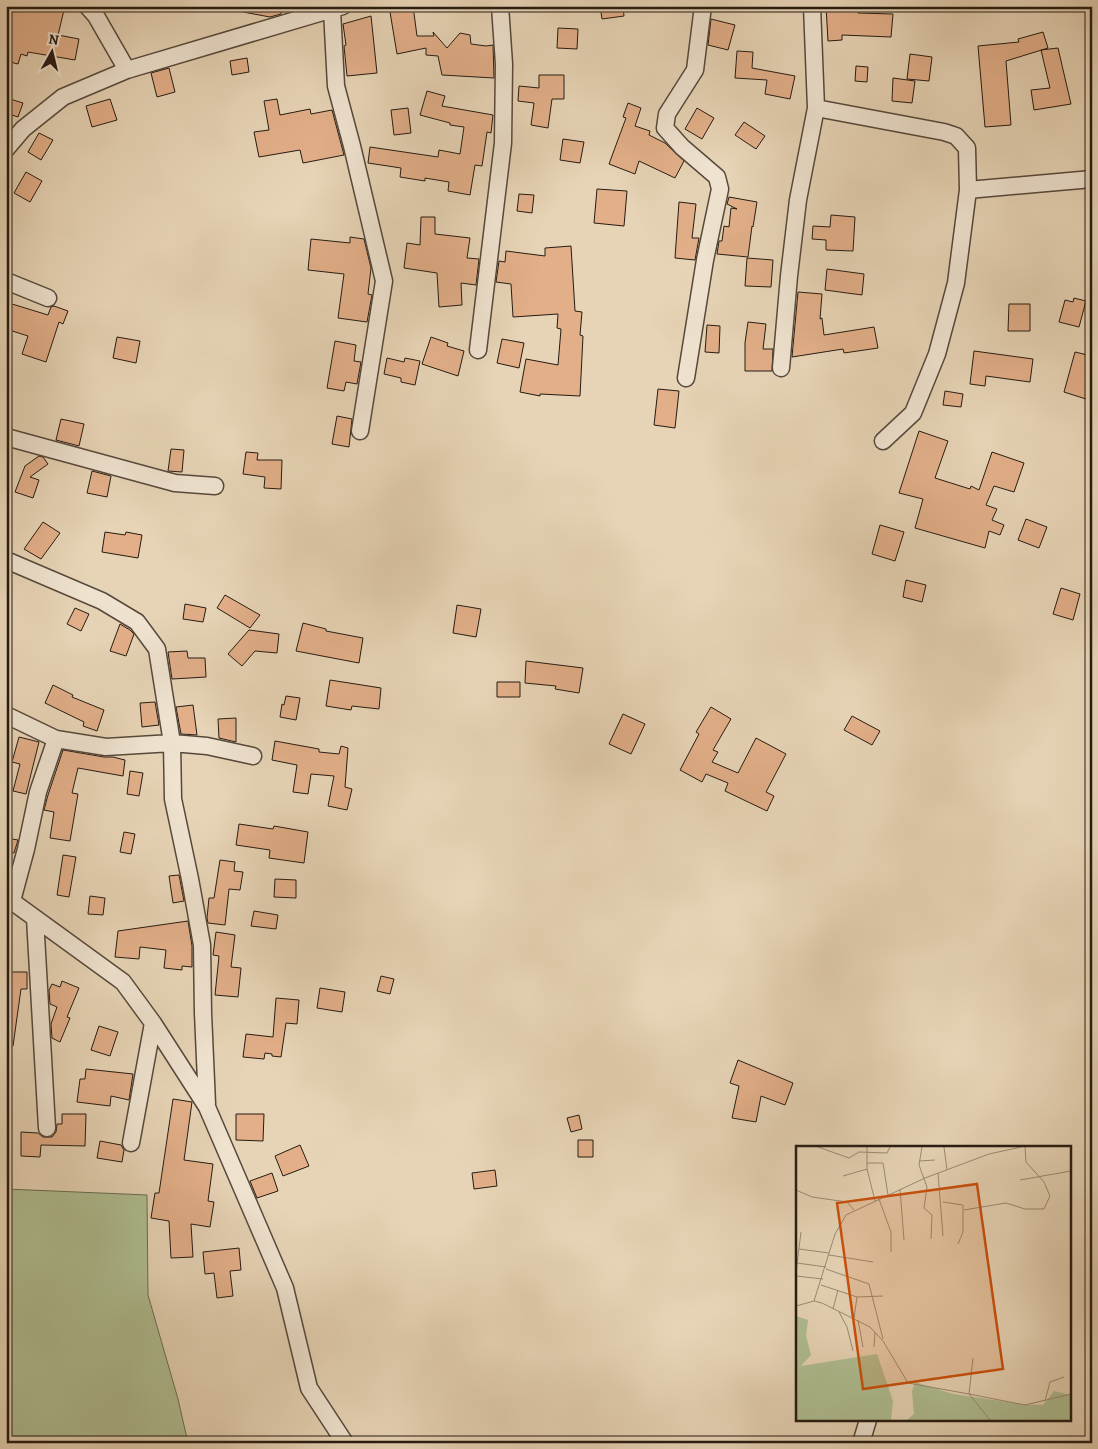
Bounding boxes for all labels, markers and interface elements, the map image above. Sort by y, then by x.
north arrow [28,28,78,78]
text: N [47,30,60,50]
inset map [796,1146,1070,1422]

